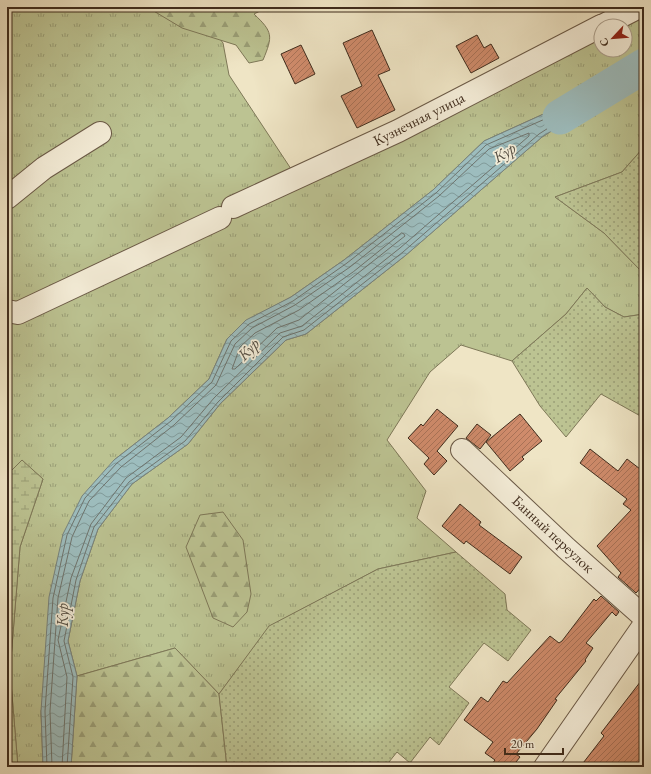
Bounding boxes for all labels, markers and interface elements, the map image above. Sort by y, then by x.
north arrow [593,18,633,58]
text: С [596,36,612,49]
street label: Кузнечная улица [370,87,468,150]
water label: Кур [488,137,520,168]
water label: Кур [232,334,264,366]
street label: Банный переулок [508,491,598,577]
water label: Кур [52,603,73,628]
scale bar [505,730,563,756]
text: 20 m [511,736,535,752]

